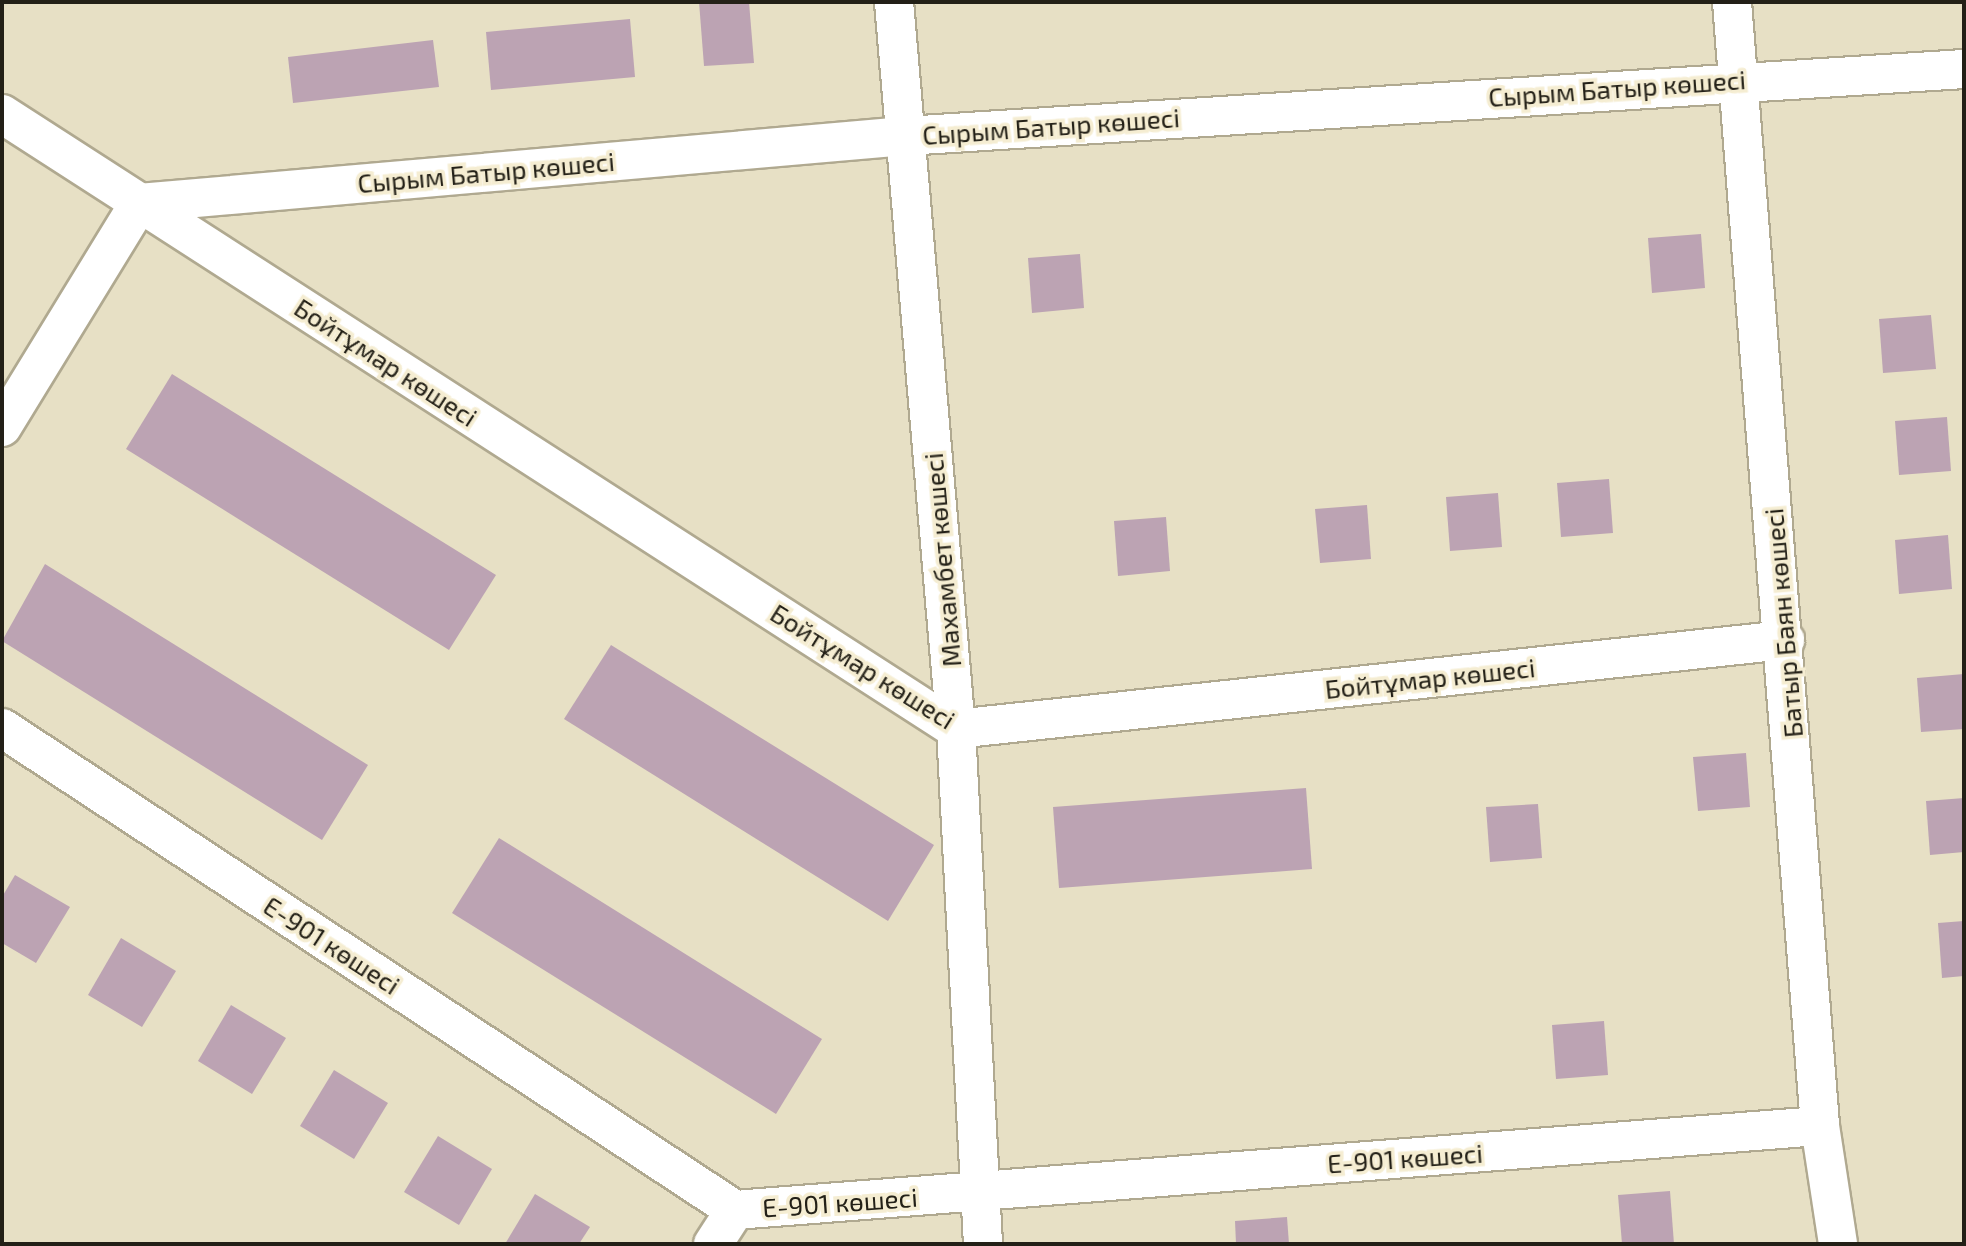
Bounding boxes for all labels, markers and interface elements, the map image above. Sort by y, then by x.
street label: Сырым Батыр көшесі [1487,63,1747,113]
street label: Сырым Батыр көшесі [921,101,1181,151]
street label: Сырым Батыр көшесі [356,145,616,199]
street label: Бойтұмар көшесі [289,291,483,433]
street label: Махамбет көшесі [917,452,967,668]
street label: Батыр Баян көшесі [1757,507,1809,739]
street label: Бойтұмар көшесі [765,597,961,735]
street label: Бойтұмар көшесі [1323,651,1537,705]
street label: Е-901 көшесі [258,890,406,1000]
street label: Е-901 көшесі [1326,1137,1484,1179]
street label: Е-901 көшесі [761,1181,919,1223]

